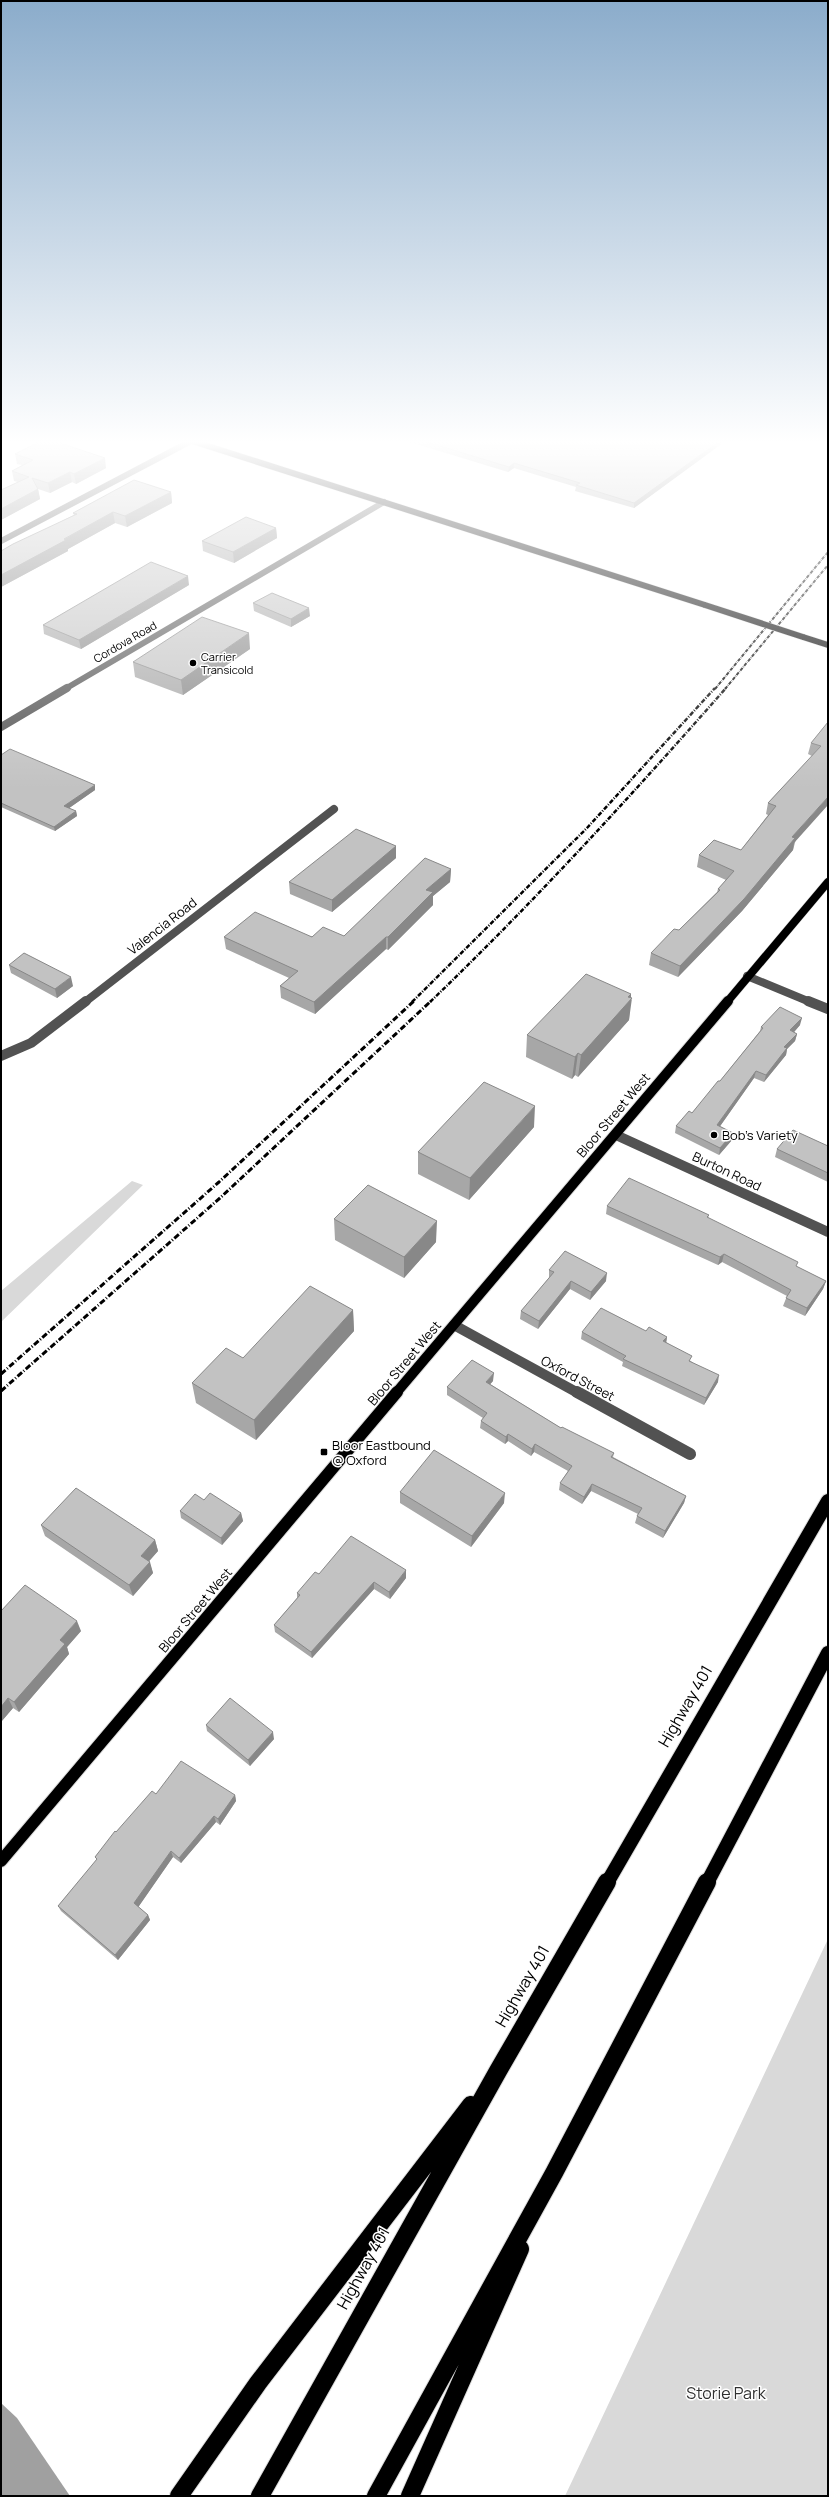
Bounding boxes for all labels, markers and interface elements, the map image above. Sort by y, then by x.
street label: Cordova Road [90,617,159,666]
place label: Carrier Transicold [201,649,253,677]
marker: Carrier Transicold [188,658,198,668]
street label: Valencia Road [124,893,200,959]
street label: Bloor Street West [572,1069,654,1161]
place label: Bob's Variety [722,1126,798,1144]
marker: Bob's Variety [709,1130,719,1140]
street label: Burton Road [690,1147,764,1195]
street label: Bloor Street West [363,1317,445,1409]
street label: Oxford Street [538,1351,618,1405]
place label: Bloor Eastbound @ Oxford [332,1436,431,1469]
marker: Bloor Eastbound @ Oxford [319,1447,329,1457]
street label: Bloor Street West [154,1564,236,1656]
street label: Highway 401 [653,1661,717,1751]
street label: Highway 401 [490,1941,554,2031]
street label: Highway 401 [331,2223,395,2313]
park label: Storie Park [686,2382,767,2404]

